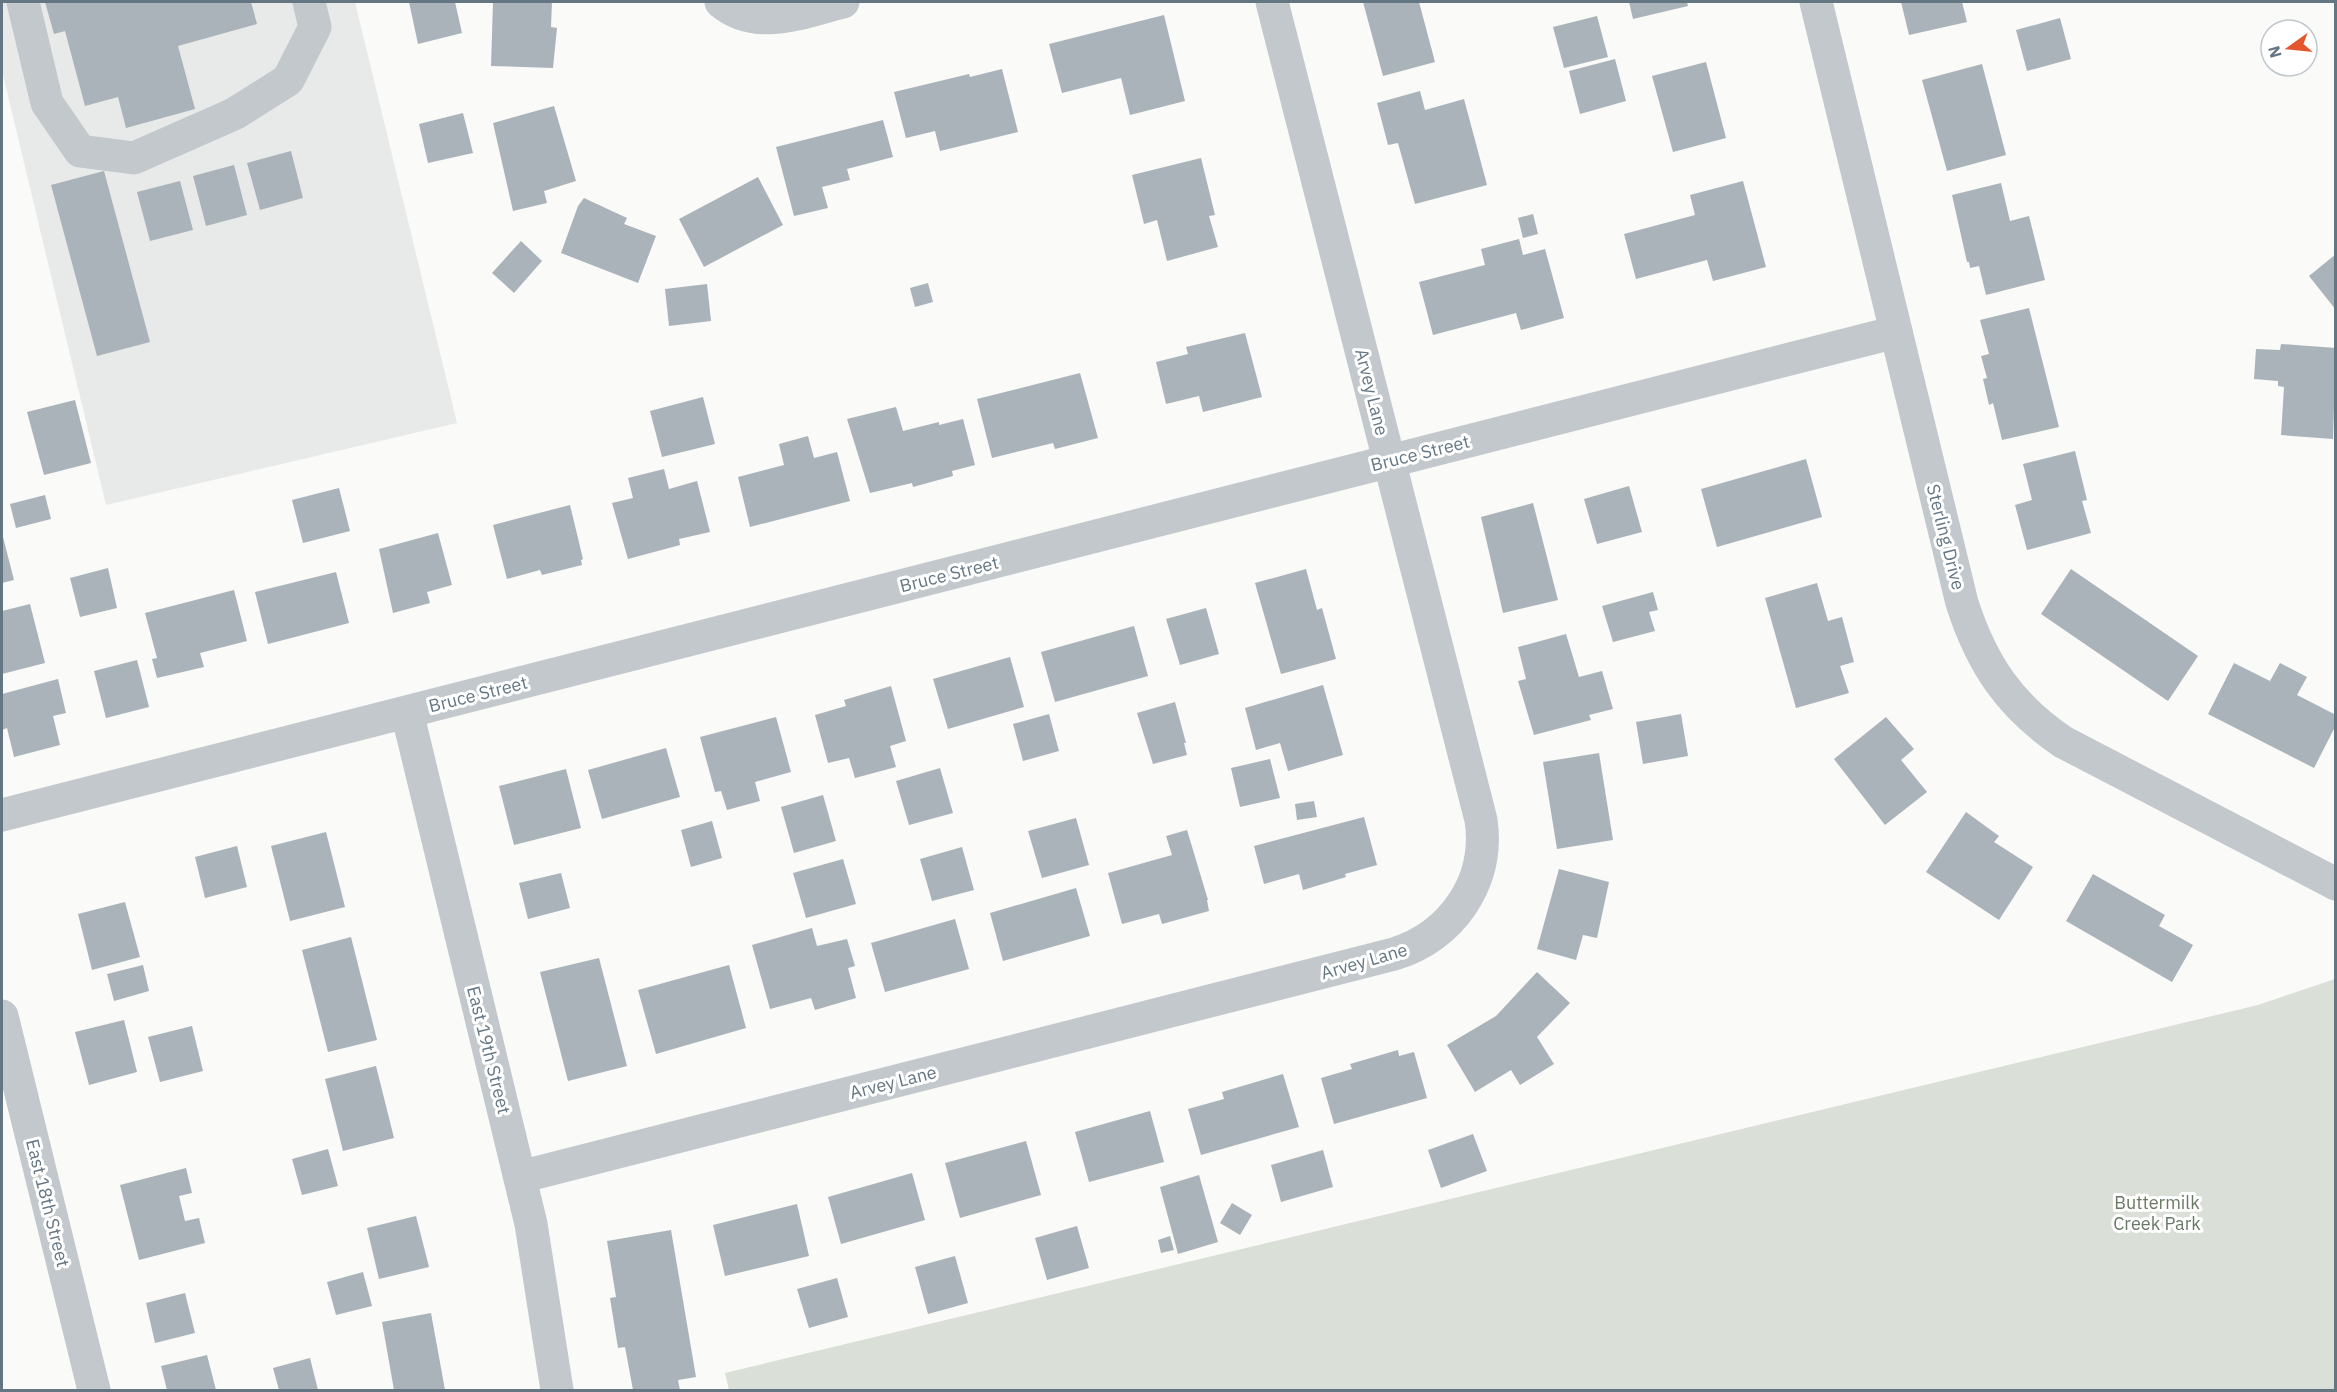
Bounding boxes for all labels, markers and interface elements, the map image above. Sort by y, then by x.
north arrow [2259,18,2319,78]
text: N [2263,44,2286,60]
street label: Arvey Lane [1350,346,1394,438]
street label: Bruce Street [1368,430,1472,476]
street label: Sterling Drive [1922,482,1970,592]
street label: Bruce Street [897,551,1001,597]
street label: Bruce Street [426,671,530,717]
street label: Arvey Lane [1318,938,1410,984]
street label: East 19th Street [462,984,516,1116]
street label: Arvey Lane [847,1060,939,1104]
street label: East 18th Street [21,1137,75,1269]
park label: Buttermilk Creek Park [2113,1191,2201,1235]

